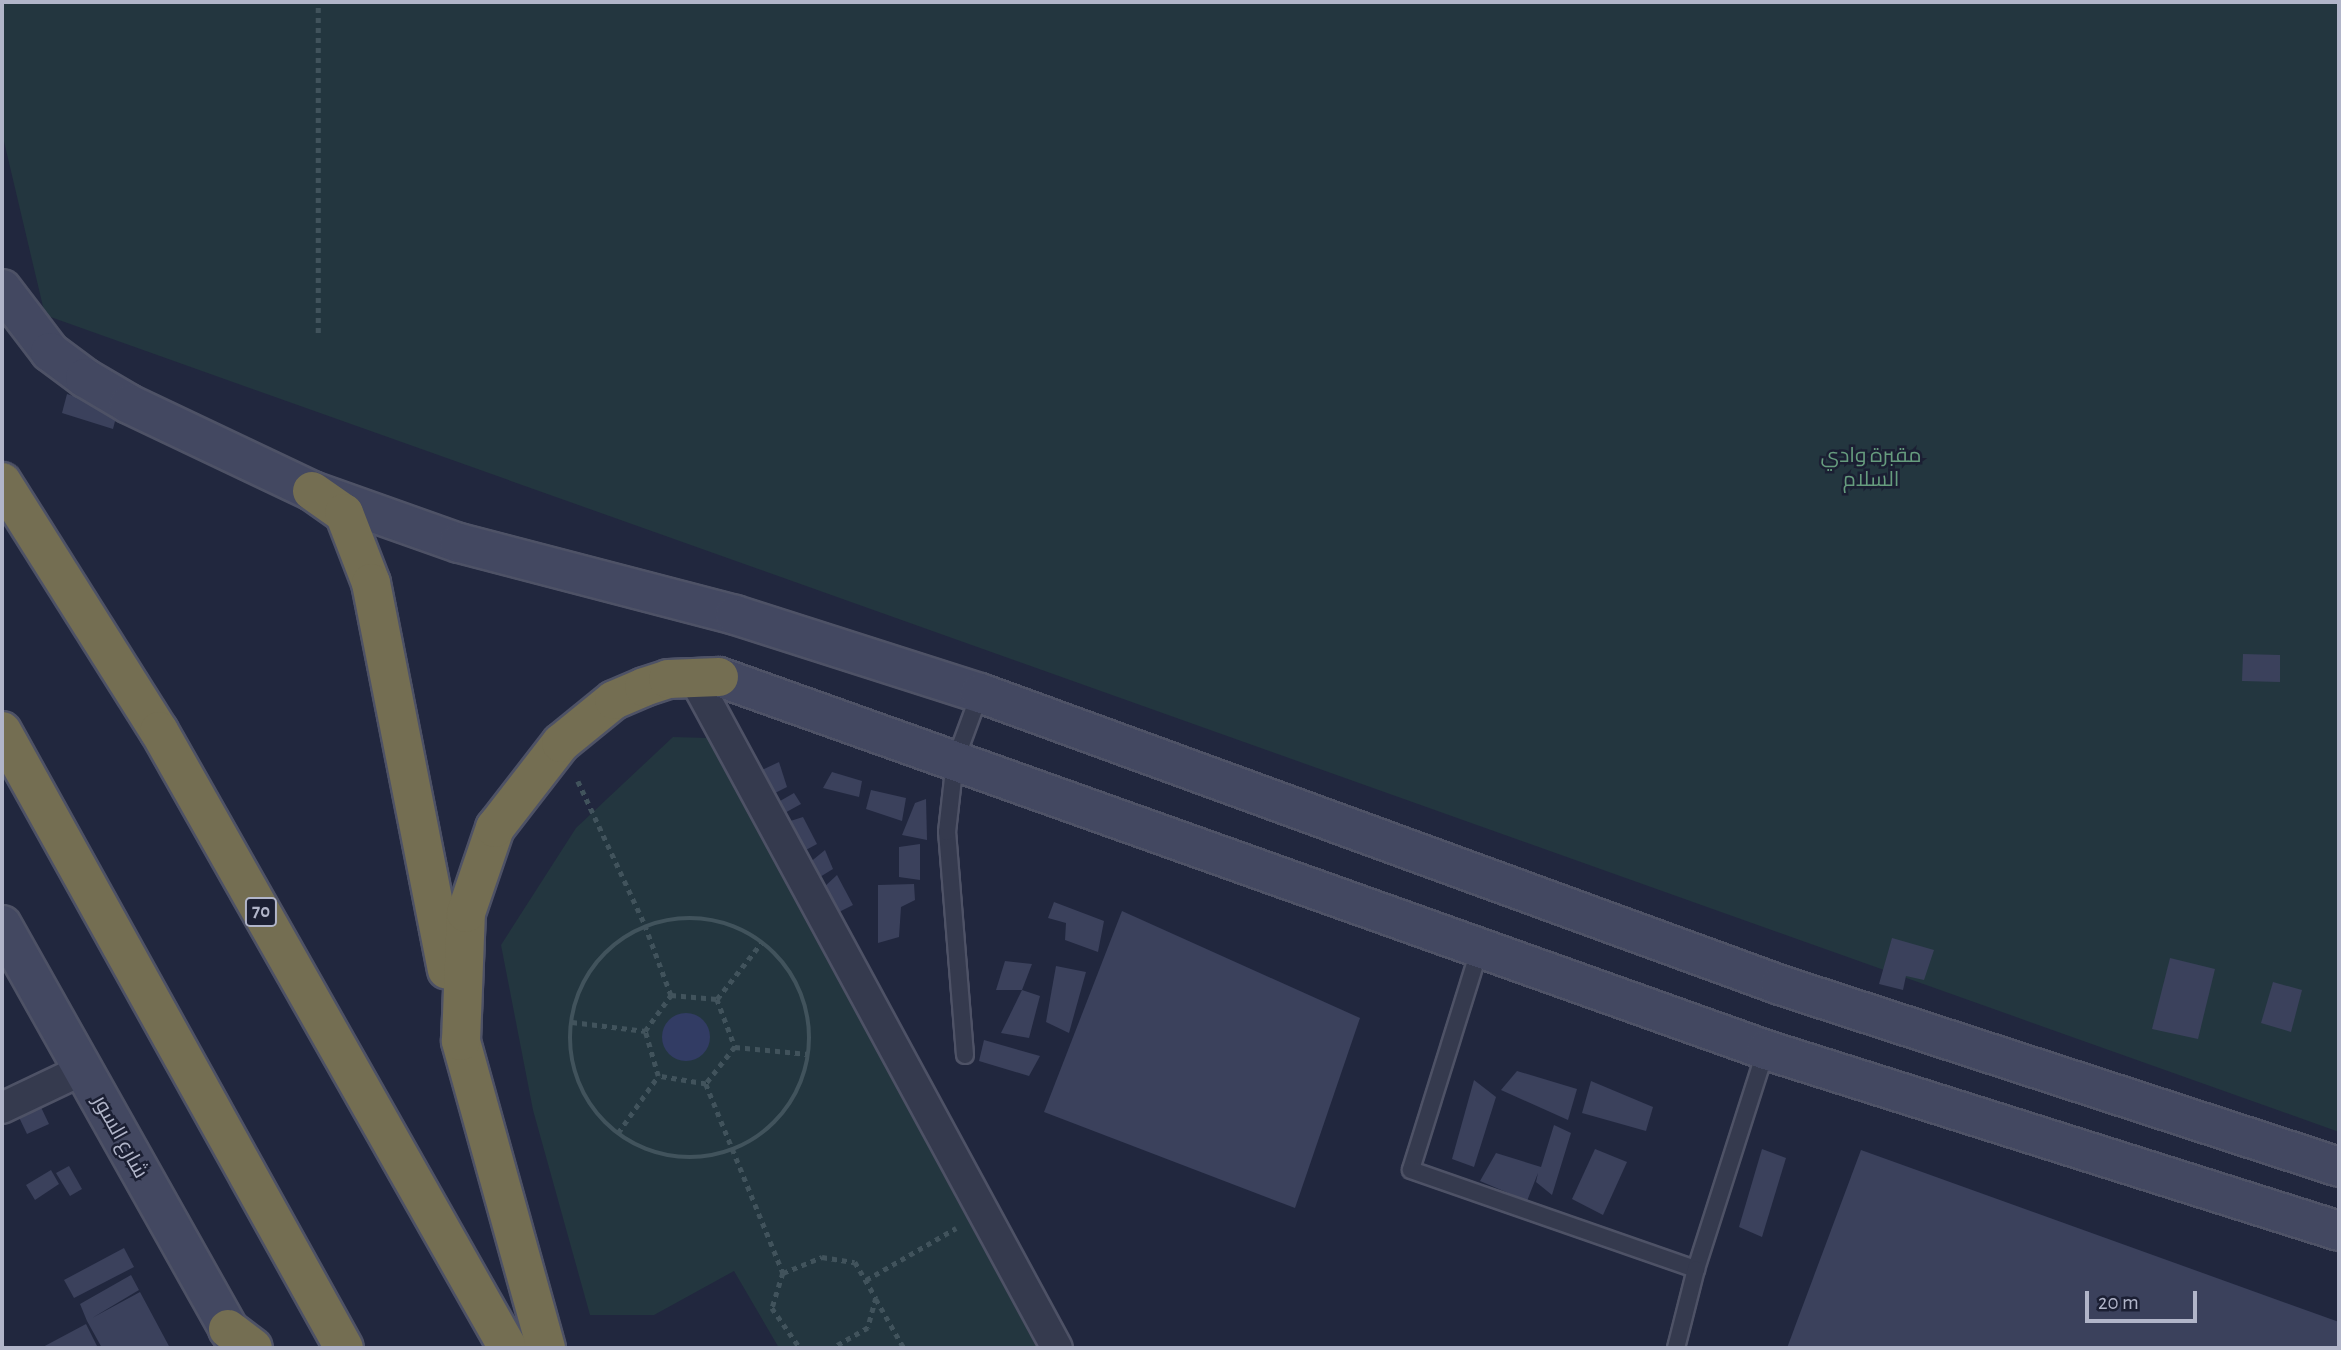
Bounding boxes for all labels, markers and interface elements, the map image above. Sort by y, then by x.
park label: مقبرة وادي السلام [1820,443,1922,493]
road number: 70 [244,896,278,928]
street label: شارع السور [87,1091,153,1183]
scale bar [2089,1276,2201,1320]
text: 20 m [2098,1292,2139,1313]

